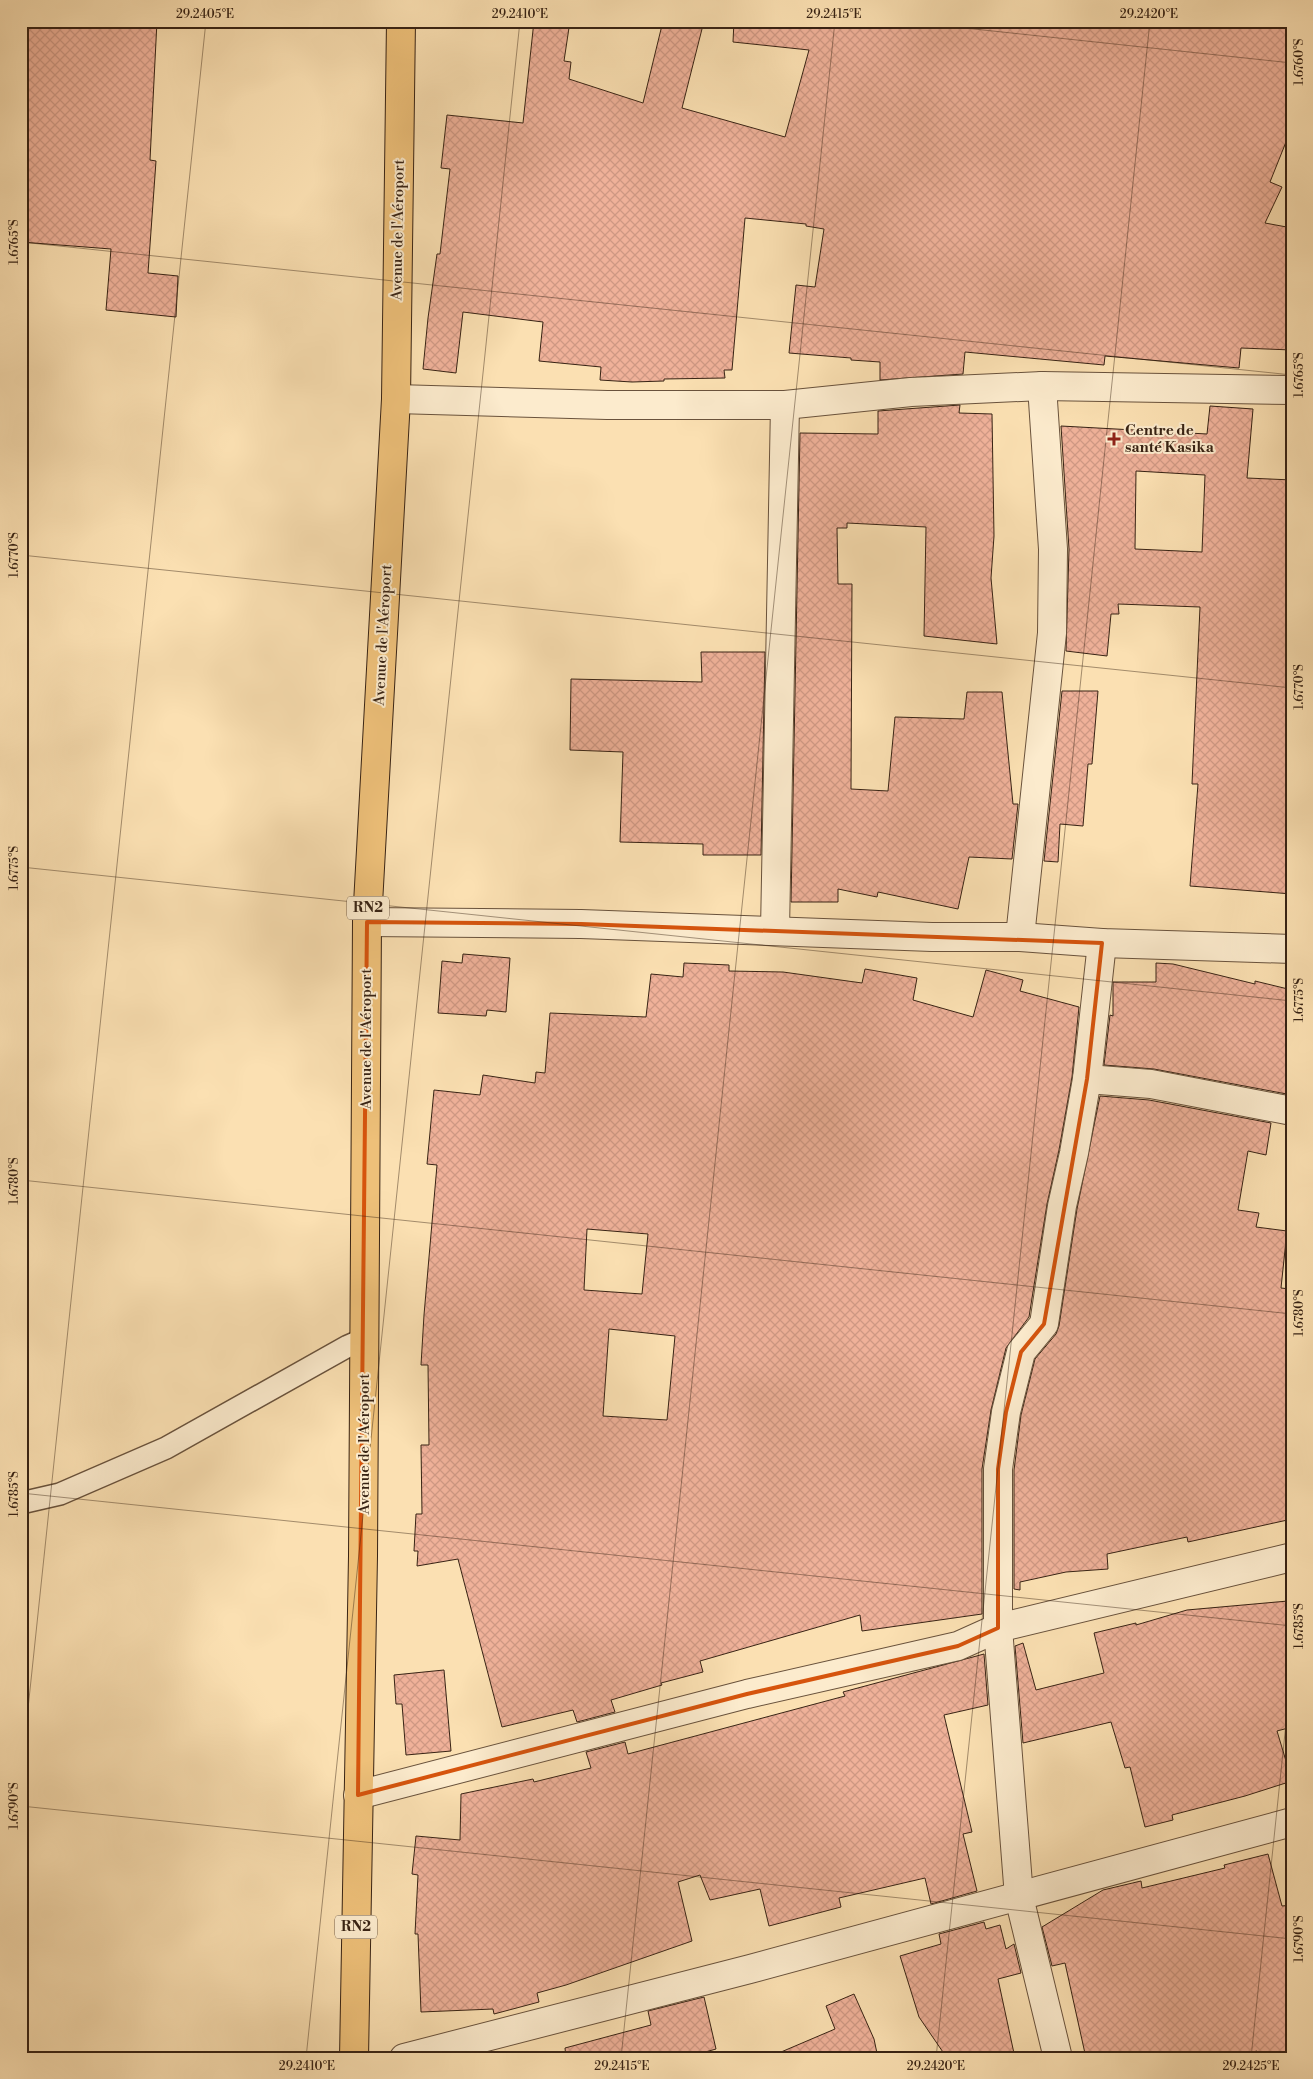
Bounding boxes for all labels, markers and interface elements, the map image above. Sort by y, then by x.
text: 29.2405°E [176,7,234,22]
text: 29.2410°E [492,7,548,22]
text: 29.2415°E [806,7,862,22]
text: 29.2420°E [1120,7,1178,22]
text: 1.6760°S [1292,38,1307,85]
street label: Avenue de l'Aéroport [387,159,409,302]
text: 1.6765°S [7,219,22,265]
text: 1.6765°S [1292,352,1307,398]
place label: Centre de santé Kasika [1125,421,1215,457]
marker: Centre de santé Kasika [1107,432,1121,446]
text: 1.6770°S [7,532,22,578]
street label: Avenue de l'Aéroport [370,563,396,707]
text: 1.6770°S [1292,664,1307,710]
text: 1.6775°S [7,846,22,890]
road number: RN2 [347,896,389,920]
street label: Avenue de l'Aéroport [357,968,376,1111]
text: 1.6775°S [1292,978,1307,1022]
text: 1.6780°S [7,1157,22,1205]
text: 1.6780°S [1292,1289,1307,1337]
street label: Avenue de l'Aéroport [355,1373,374,1516]
text: 1.6785°S [7,1471,22,1517]
text: 1.6785°S [1292,1603,1307,1649]
text: 1.6790°S [7,1782,22,1830]
road number: RN2 [335,1915,377,1938]
text: 1.6790°S [1292,1915,1307,1963]
text: 29.2410°E [279,2059,335,2074]
text: 29.2415°E [594,2059,650,2074]
text: 29.2420°E [907,2059,965,2074]
text: 29.2425°E [1222,2059,1280,2074]

